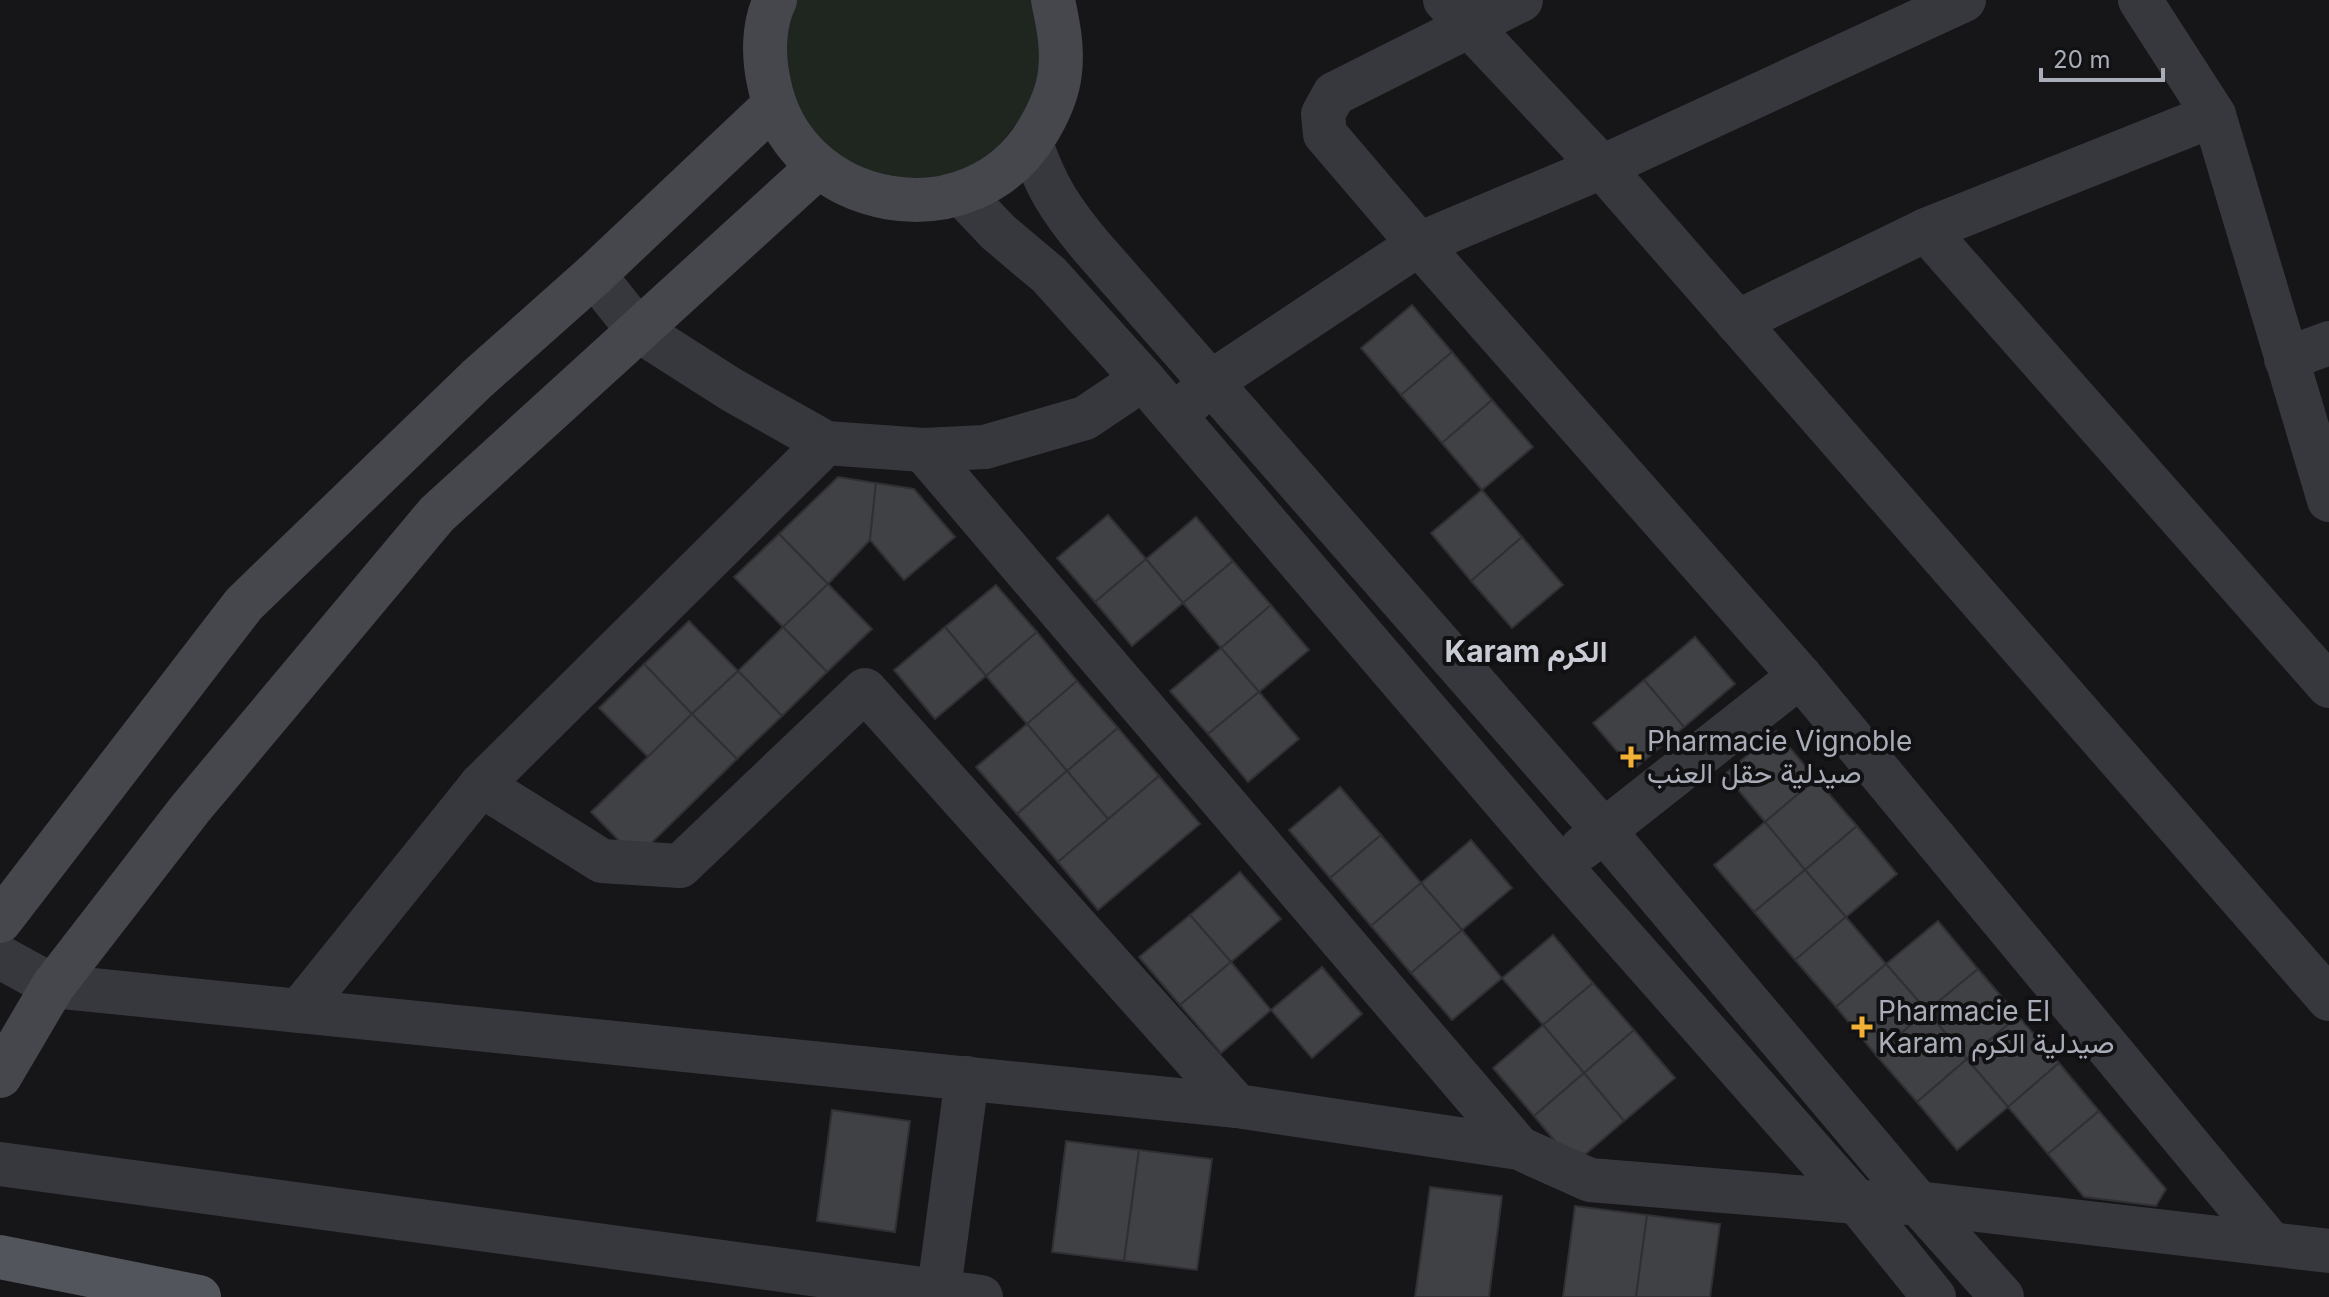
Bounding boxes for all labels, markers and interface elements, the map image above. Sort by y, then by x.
scale bar [2041,32,2163,82]
text: 20 m [2053,45,2111,74]
district label: Karam الكرم [1445,633,1607,671]
place label: Pharmacie Vignoble صيدلية حقل العنب [1647,724,1912,790]
marker: Pharmacie Vignoble صيدلية حقل العنب [1622,748,1640,766]
place label: Pharmacie El Karam صيدلية الكرم [1878,994,2114,1062]
marker: Pharmacie El Karam صيدلية الكرم [1853,1018,1871,1036]

